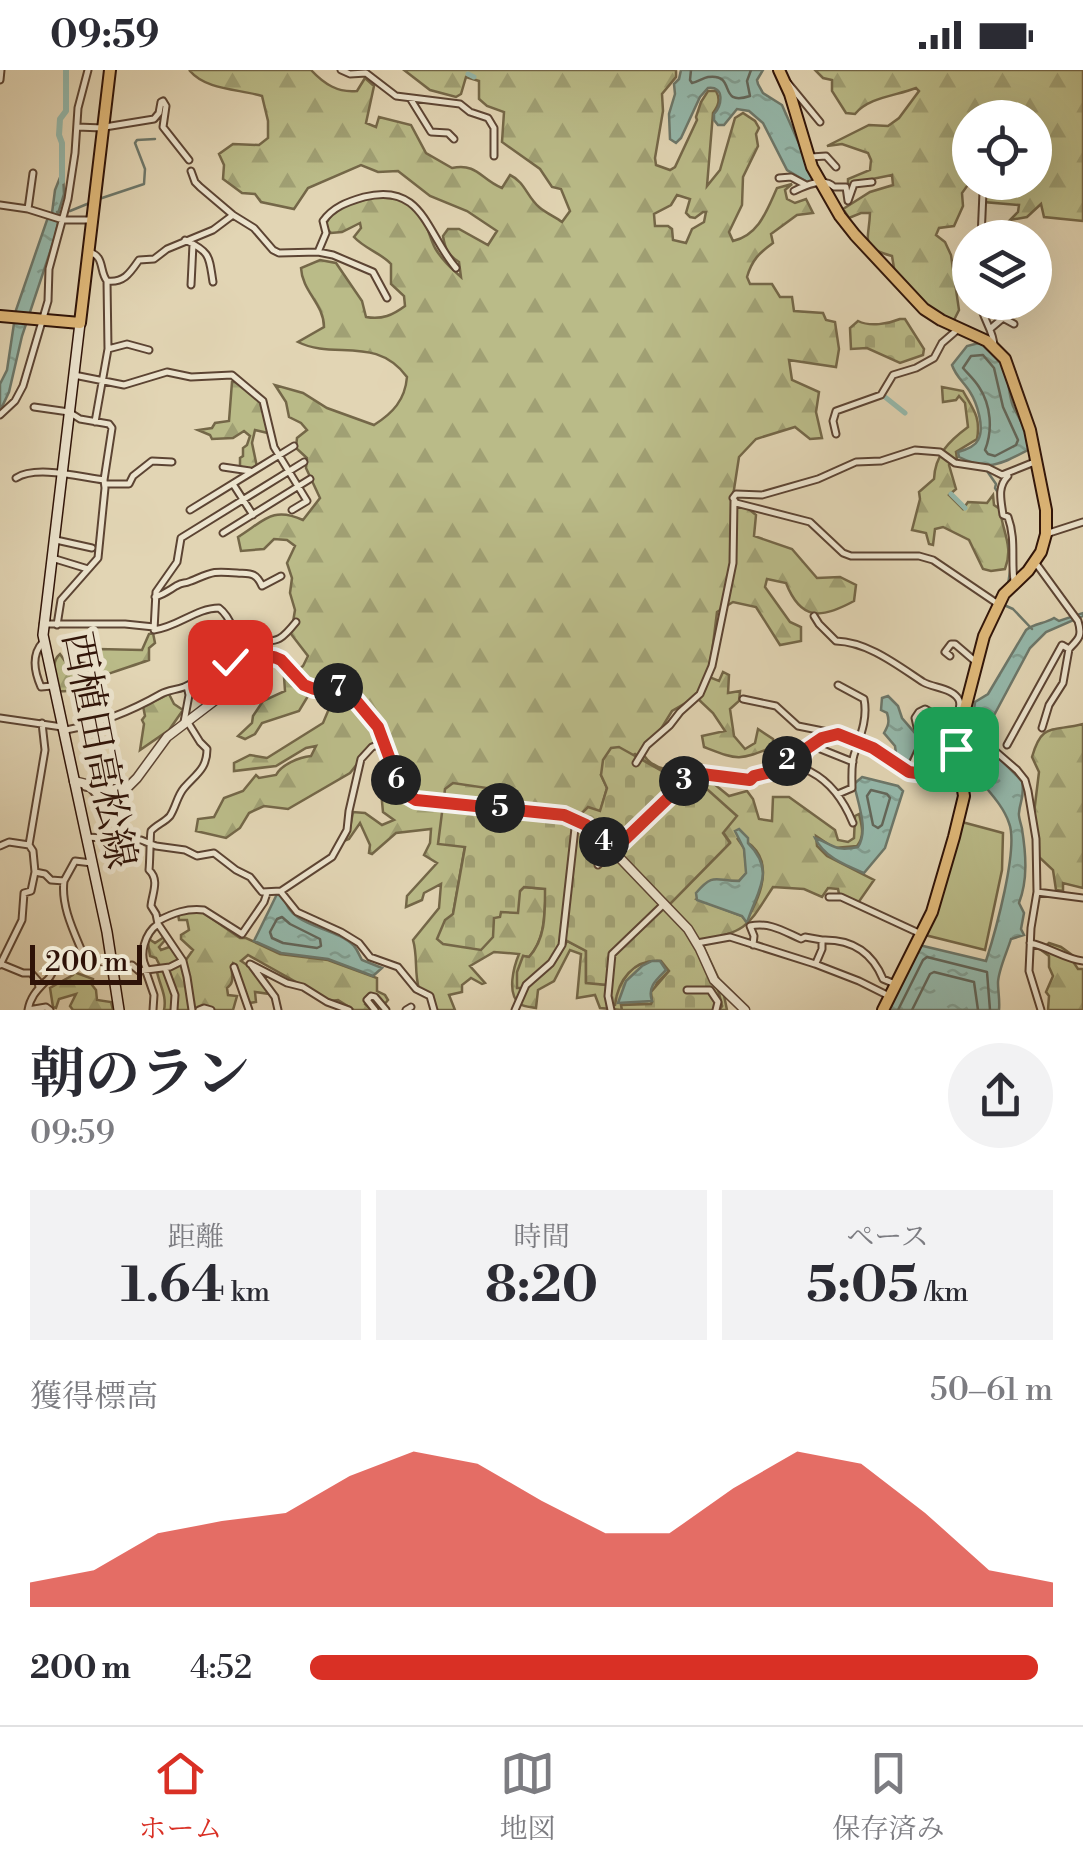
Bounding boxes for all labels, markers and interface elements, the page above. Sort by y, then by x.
text: 09:59 [50,12,159,59]
map controls [952,100,1052,320]
button: locate [952,100,1052,200]
button: layers [952,220,1052,320]
pin [188,620,273,705]
street label: 西植田高松線 [51,628,145,873]
icon: check [203,635,258,690]
pin: 7 [313,663,363,713]
text: 7 [330,670,346,705]
pin [914,707,999,792]
icon: arrive [929,722,984,777]
pin: 2 [762,736,812,786]
text: 2 [778,743,796,778]
pin: 6 [371,755,421,805]
pin: 3 [659,756,709,806]
text: 6 [387,762,405,797]
text: 3 [676,763,692,798]
pin: 5 [475,783,525,833]
text: 5 [491,790,509,825]
pin: 4 [579,817,629,867]
text: 4 [595,824,613,859]
scale bar [30,940,142,984]
text: 200 m [45,945,128,980]
text: 朝のラン [30,1041,250,1110]
button: share [948,1043,1053,1148]
text: 09:59 [30,1113,115,1153]
text: 距離 [167,1220,224,1255]
text: 時間 [513,1220,570,1255]
text: ペース [846,1220,929,1255]
text: 1.64 [121,1255,225,1317]
text: 8:20 [485,1255,598,1317]
text: 5:05 [806,1255,918,1317]
text: km [225,1275,270,1310]
text: /km [918,1275,969,1310]
text: 50–61 m [930,1370,1053,1410]
text: 獲得標高 [30,1377,158,1417]
text: 200 m [30,1648,131,1688]
text: 4:52 [190,1648,252,1688]
tab: ホーム [138,1746,223,1847]
tab: 地図 [499,1746,556,1847]
tab: 保存済み [832,1746,945,1847]

